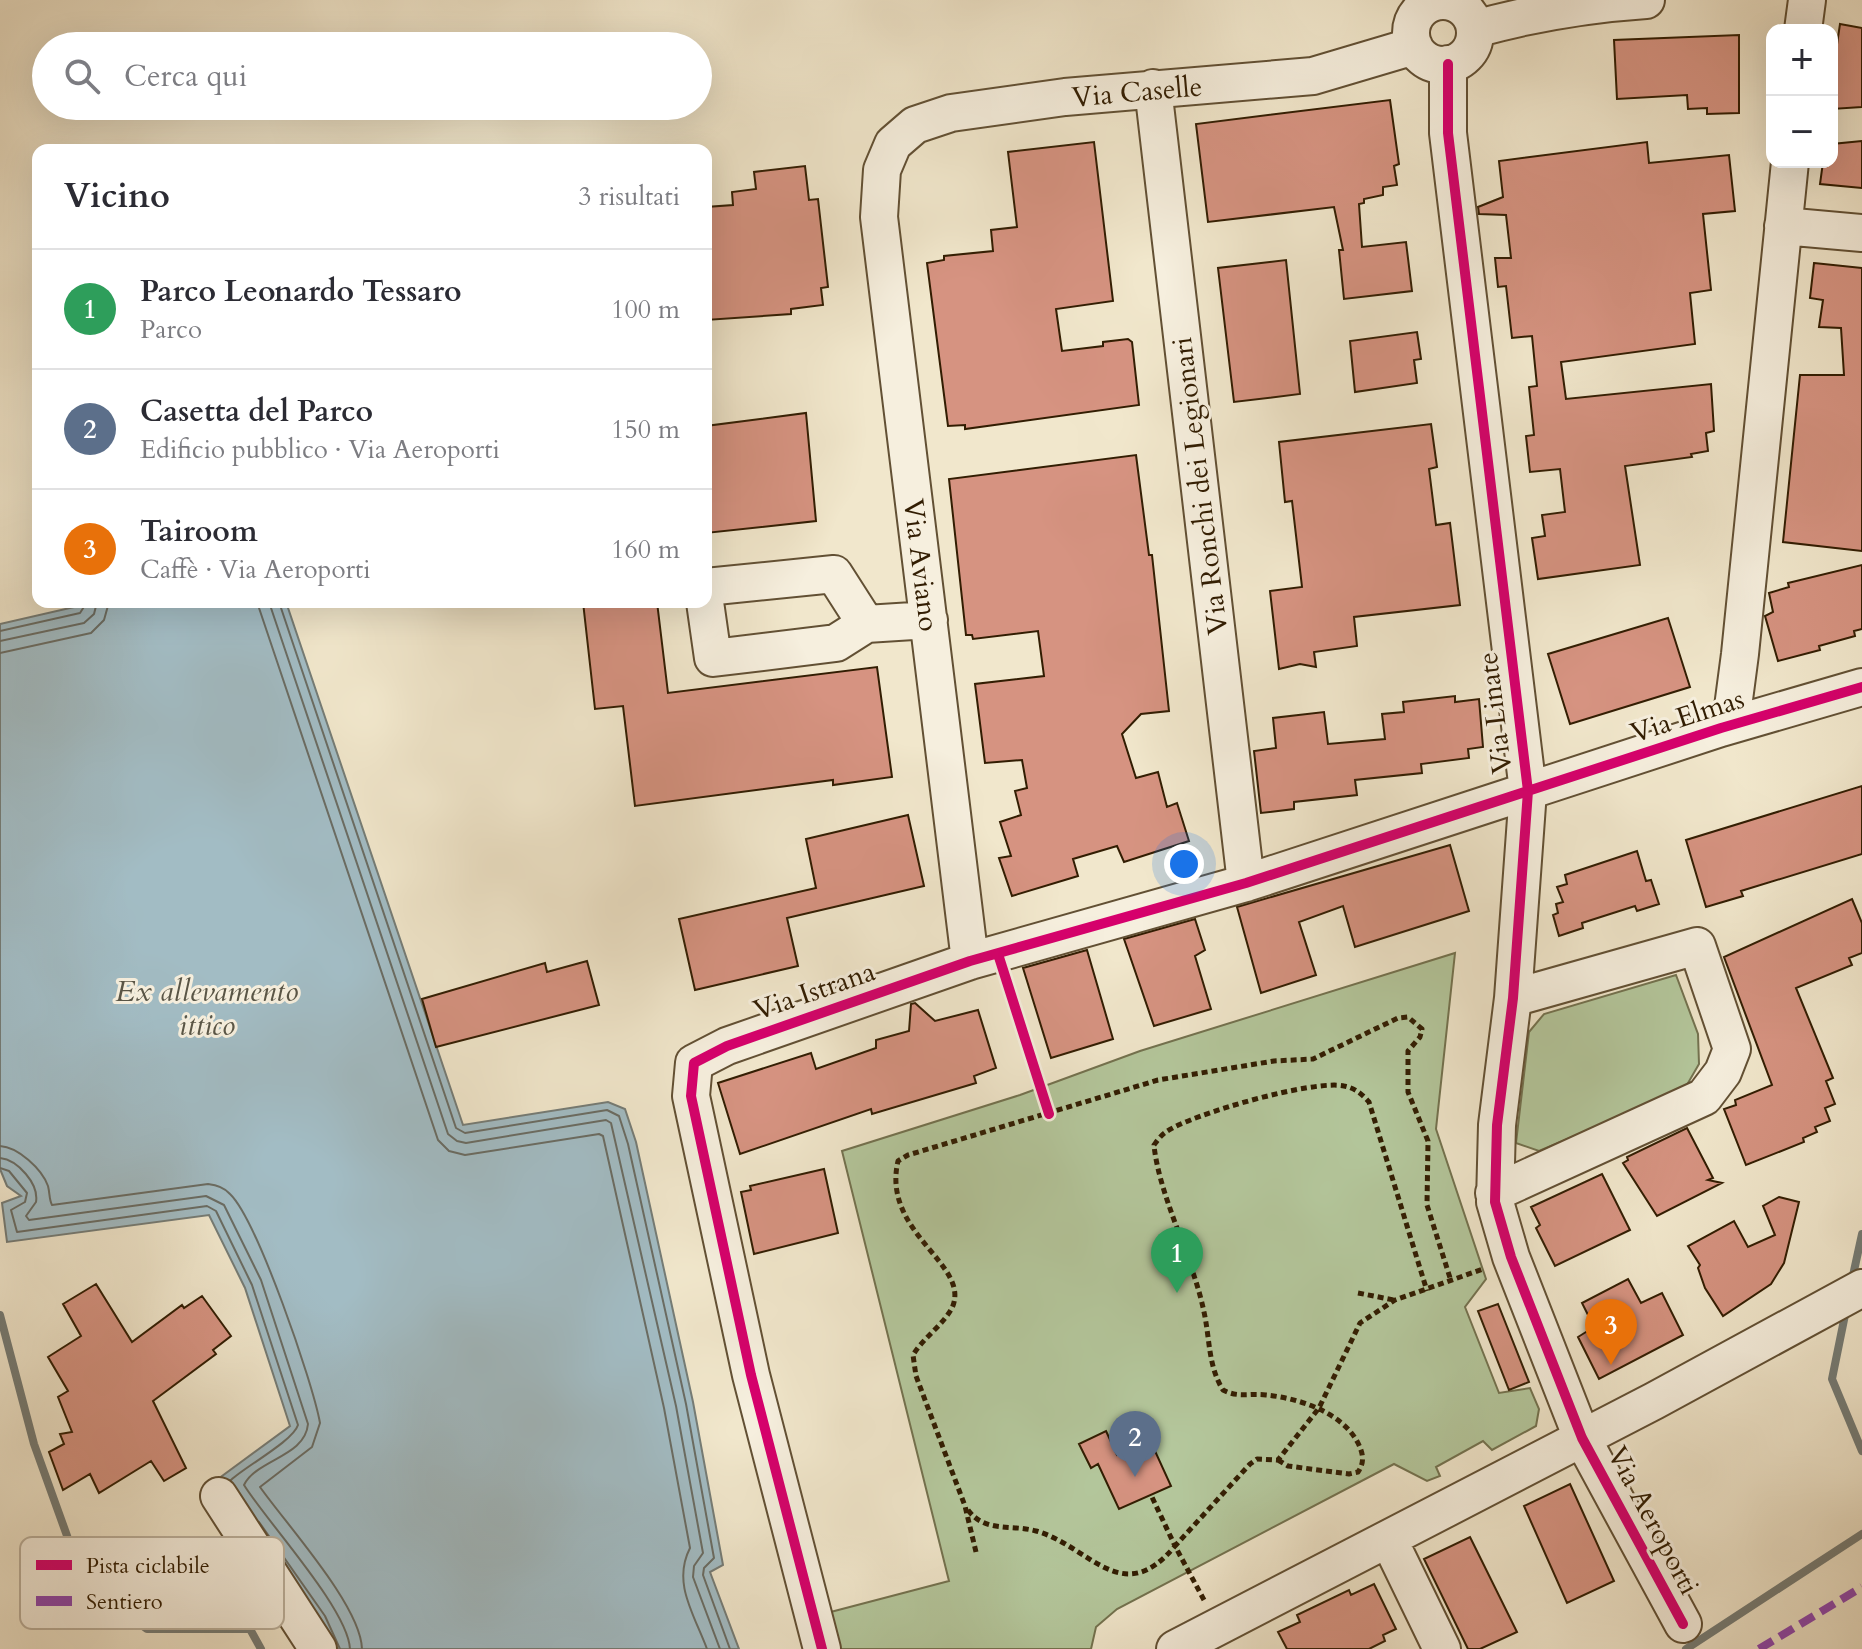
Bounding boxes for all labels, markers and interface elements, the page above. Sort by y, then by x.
map controls [1766,24,1838,168]
button: + [1766,24,1838,96]
search box [32,32,712,120]
icon: search [60,54,104,98]
text: Cerca qui [124,56,247,97]
street label: Via Caselle [1070,67,1204,117]
button: − [1766,96,1838,168]
text: Vicino [64,173,170,219]
text: 3 risultati [578,179,680,214]
text: Parco Leonardo Tessaro [140,271,462,312]
text: 1 [83,292,97,327]
text: 100 m [611,292,680,327]
text: Parco [140,312,202,347]
street label: Via Ronchi dei Legionari [1163,335,1237,637]
text: Casetta del Parco [140,391,373,432]
text: 2 [83,412,97,447]
text: 150 m [611,412,680,447]
text: Edificio pubblico · Via Aeroporti [140,432,500,467]
street label: Via Aviano [894,497,948,634]
text: Tairoom [140,511,258,552]
text: 3 [83,532,97,567]
text: 160 m [611,532,680,567]
text: Caffè · Via Aeroporti [140,552,370,587]
street label: Via Linate [1469,650,1521,776]
street label: Via Elmas [1626,680,1749,752]
your location [1164,844,1204,884]
street label: Via Istrana [748,952,880,1029]
water label: Ex allevamento ittico [116,971,298,1046]
pin: 1 [1151,1227,1203,1293]
pin: 3 [1585,1299,1637,1365]
pin: 2 [1109,1411,1161,1477]
street label: Via Aeroporti [1598,1440,1708,1601]
legend [20,1537,284,1629]
text: Pista ciclabile [86,1551,210,1581]
text: Sentiero [86,1587,163,1617]

